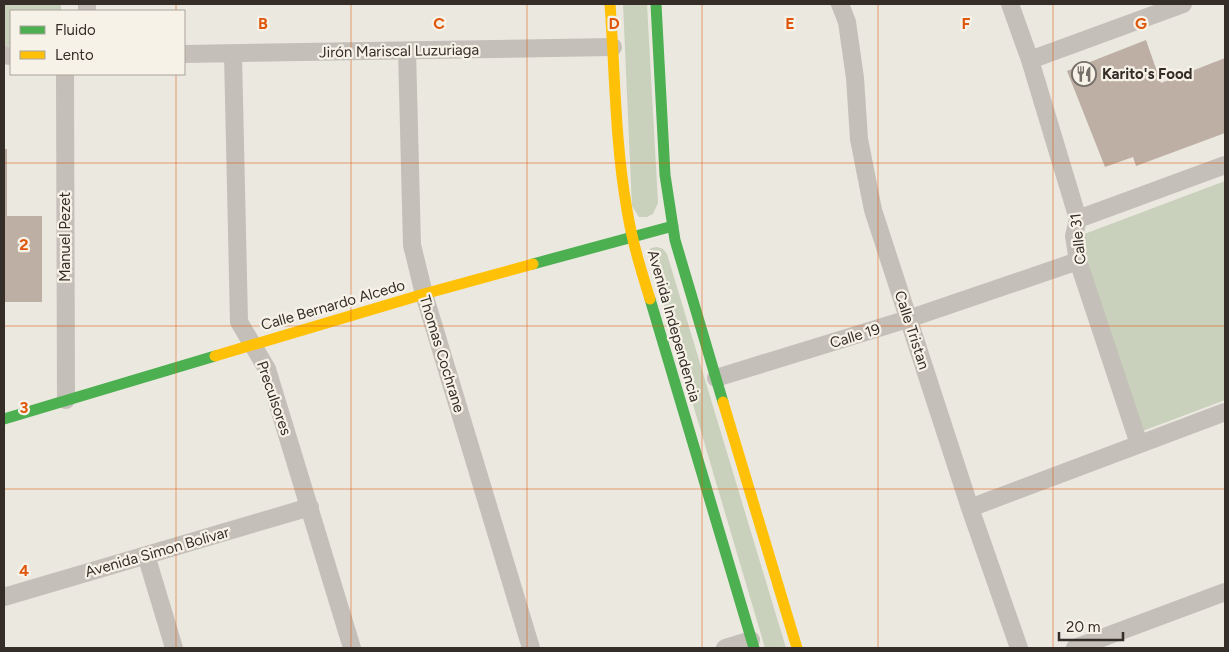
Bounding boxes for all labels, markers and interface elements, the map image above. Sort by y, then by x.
legend [10,10,185,75]
text: B [258,14,268,33]
text: C [433,14,445,33]
text: D [608,14,620,33]
text: E [785,14,795,33]
text: F [962,14,971,33]
text: G [1135,14,1147,33]
text: Fluido [55,21,96,39]
street label: Jirón Mariscal Luzuriaga [319,41,479,61]
text: Lento [55,46,94,64]
restaurant icon: Karito's Food [1071,61,1097,87]
place label: Karito's Food [1102,65,1193,83]
street label: Manuel Pezet [56,192,74,282]
street label: Calle 31 [1066,213,1090,265]
text: 2 [19,235,29,254]
street label: Avenida Independencia [644,248,704,404]
street label: Calle Bernardo Alcedo [259,276,407,334]
street label: Calle Tristan [891,288,933,372]
street label: Thomas Cochrane [416,293,468,415]
street label: Calle 19 [828,320,882,352]
street label: Preculsores [253,358,295,438]
text: 3 [20,398,29,417]
street label: Avenida Simon Bolivar [83,523,231,581]
text: 4 [19,561,29,580]
scale bar [1059,610,1123,642]
text: 20 m [1066,618,1100,636]

